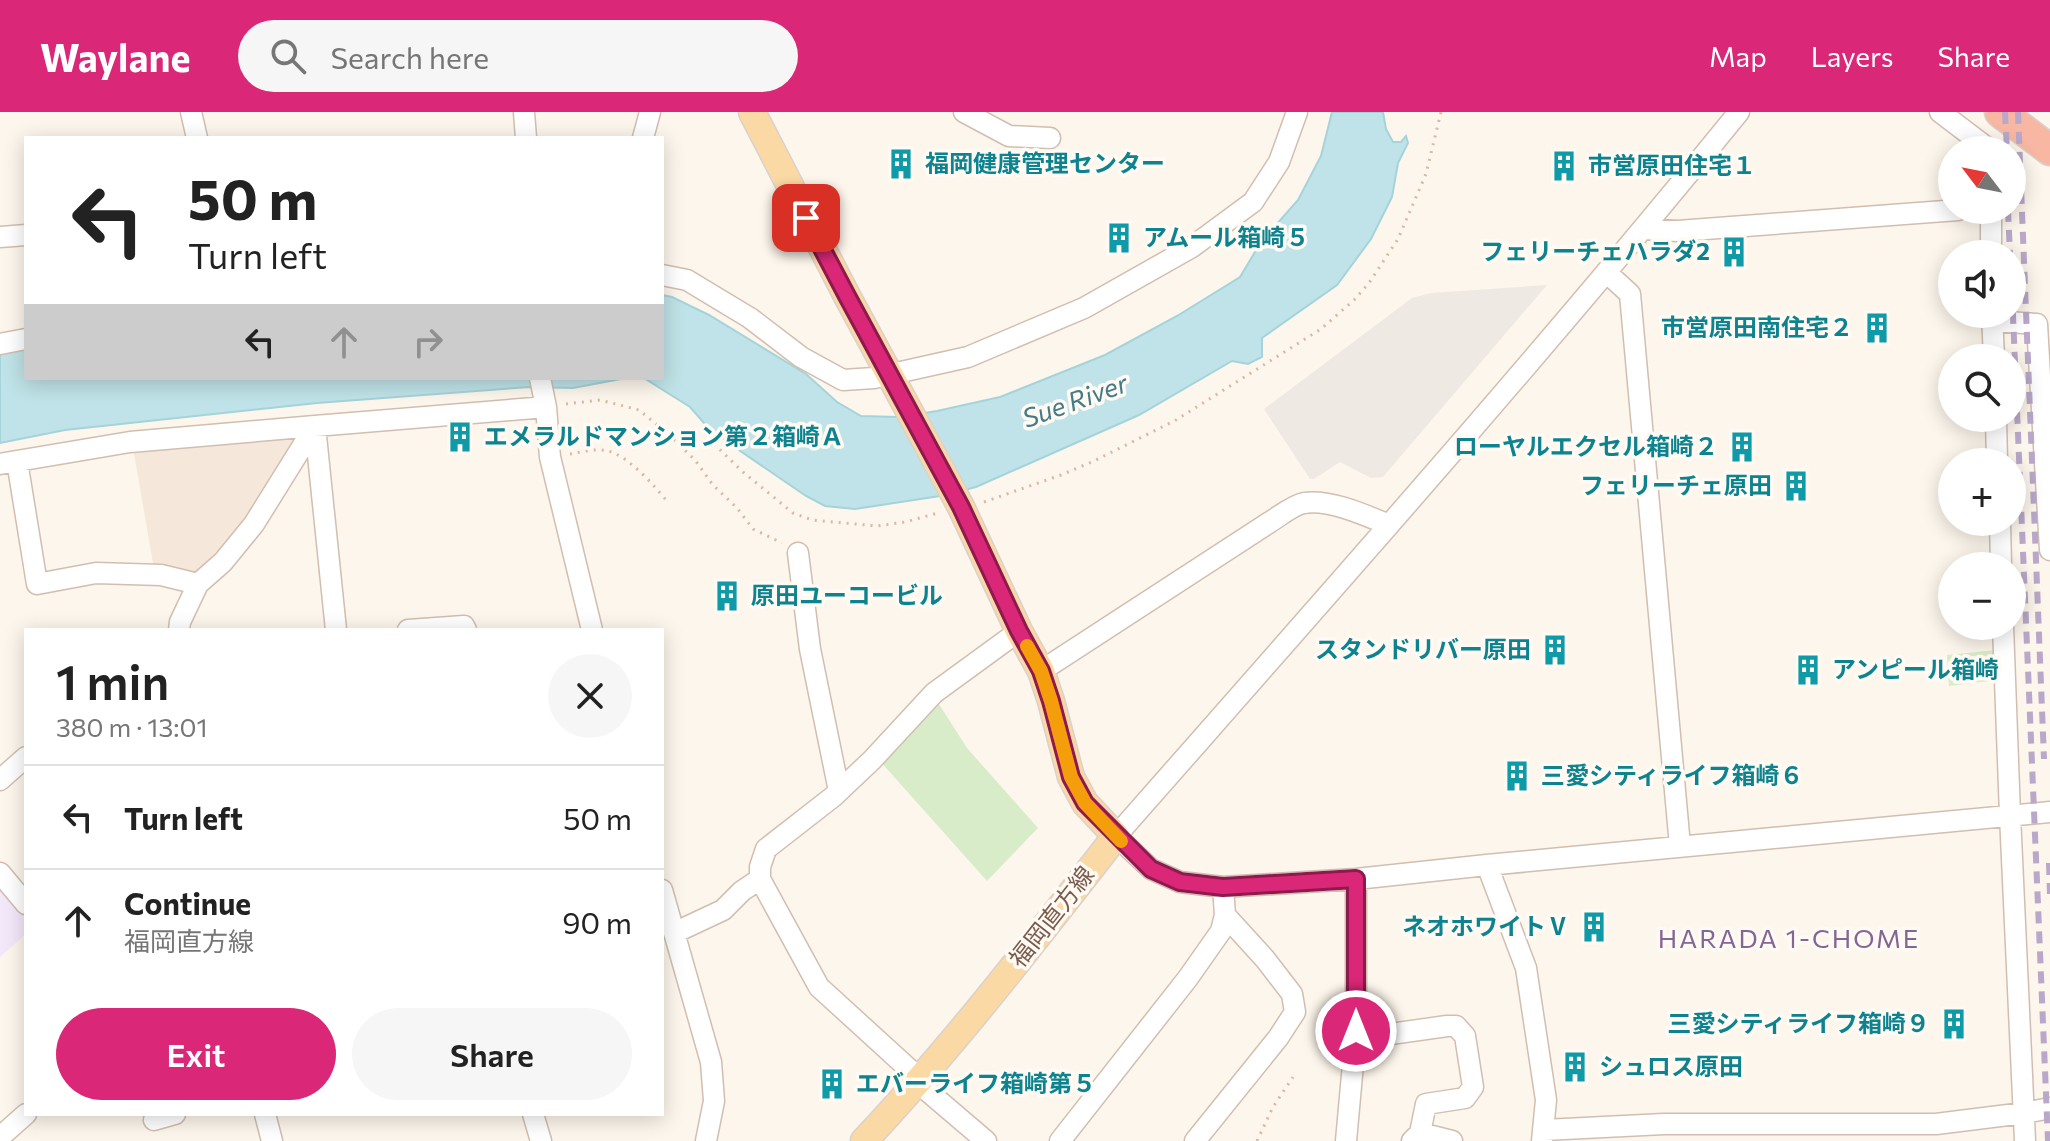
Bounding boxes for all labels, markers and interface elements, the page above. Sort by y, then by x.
search box [238,20,798,92]
text: Waylane [40,33,190,80]
icon: search [266,34,310,78]
text: Search here [330,38,489,75]
text: Map [1709,39,1767,73]
text: Layers [1811,39,1893,73]
text: Share [1937,39,2010,73]
north arrow [1938,136,2026,224]
map controls [1938,136,2026,640]
building icon: 福岡健康管理センター [884,147,918,181]
place label: 福岡健康管理センター [925,148,1165,177]
building icon: 市営原田住宅１ [1547,149,1581,183]
place label: 市営原田住宅１ [1588,150,1756,179]
text: 50 m [188,163,317,232]
icon: left [56,168,160,272]
pin [772,184,840,252]
icon: arrive [784,196,828,240]
building icon: アムール箱崎５ [1102,221,1136,255]
place label: アムール箱崎５ [1143,222,1309,251]
text: Turn left [188,232,327,276]
building icon: フェリーチェハラダ2 [1717,235,1751,269]
place label: フェリーチェハラダ2 [1480,236,1710,265]
button: sound [1938,240,2026,328]
building icon: 市営原田南住宅２ [1860,311,1894,345]
place label: 市営原田南住宅２ [1661,312,1853,341]
icon: left [238,320,282,364]
icon: ahead [322,320,366,364]
icon: right [406,320,450,364]
button: search [1938,344,2026,432]
water label: Sue River [1018,366,1133,433]
building icon: エメラルドマンション第２箱崎Ａ [443,420,477,454]
place label: エメラルドマンション第２箱崎Ａ [484,421,844,450]
building icon: ローヤルエクセル箱崎２ [1725,430,1759,464]
place label: ローヤルエクセル箱崎２ [1454,431,1718,460]
button: + [1938,448,2026,536]
building icon: フェリーチェ原田 [1779,469,1813,503]
place label: フェリーチェ原田 [1580,470,1772,499]
button: − [1938,552,2026,640]
building icon: 原田ユーコービル [710,579,744,613]
place label: 原田ユーコービル [751,580,943,609]
building icon: スタンドリバー原田 [1538,633,1572,667]
place label: スタンドリバー原田 [1315,634,1531,663]
text: 1 min [56,651,169,710]
building icon: アンピール箱崎 [1791,653,1825,687]
button: close [548,654,632,738]
place label: アンピール箱崎 [1832,654,1999,683]
text: 380 m · 13:01 [56,711,208,742]
building icon: 三愛シティライフ箱崎６ [1500,759,1534,793]
place label: 三愛シティライフ箱崎６ [1541,760,1804,789]
icon: left [56,795,100,839]
text: Turn left [124,799,243,836]
text: 50 m [563,799,632,836]
street label: 福岡直方線 [1002,860,1099,972]
text: Continue [124,884,251,921]
icon: ahead [56,899,100,943]
text: 90 m [562,903,632,940]
building icon: ネオホワイトⅤ [1577,910,1611,944]
place label: ネオホワイトⅤ [1402,911,1570,940]
district label: HARADA 1-CHOME [1658,922,1920,953]
text: 福岡直方線 [124,925,254,956]
position arrow [1314,989,1398,1073]
building icon: 三愛シティライフ箱崎９ [1937,1007,1971,1041]
button: Exit [56,1008,336,1100]
button: Share [352,1008,632,1100]
place label: 三愛シティライフ箱崎９ [1667,1008,1930,1037]
building icon: シュロス原田 [1558,1050,1592,1084]
place label: シュロス原田 [1599,1051,1743,1080]
building icon: エバーライフ箱崎第５ [815,1067,849,1101]
place label: エバーライフ箱崎第５ [856,1068,1096,1097]

